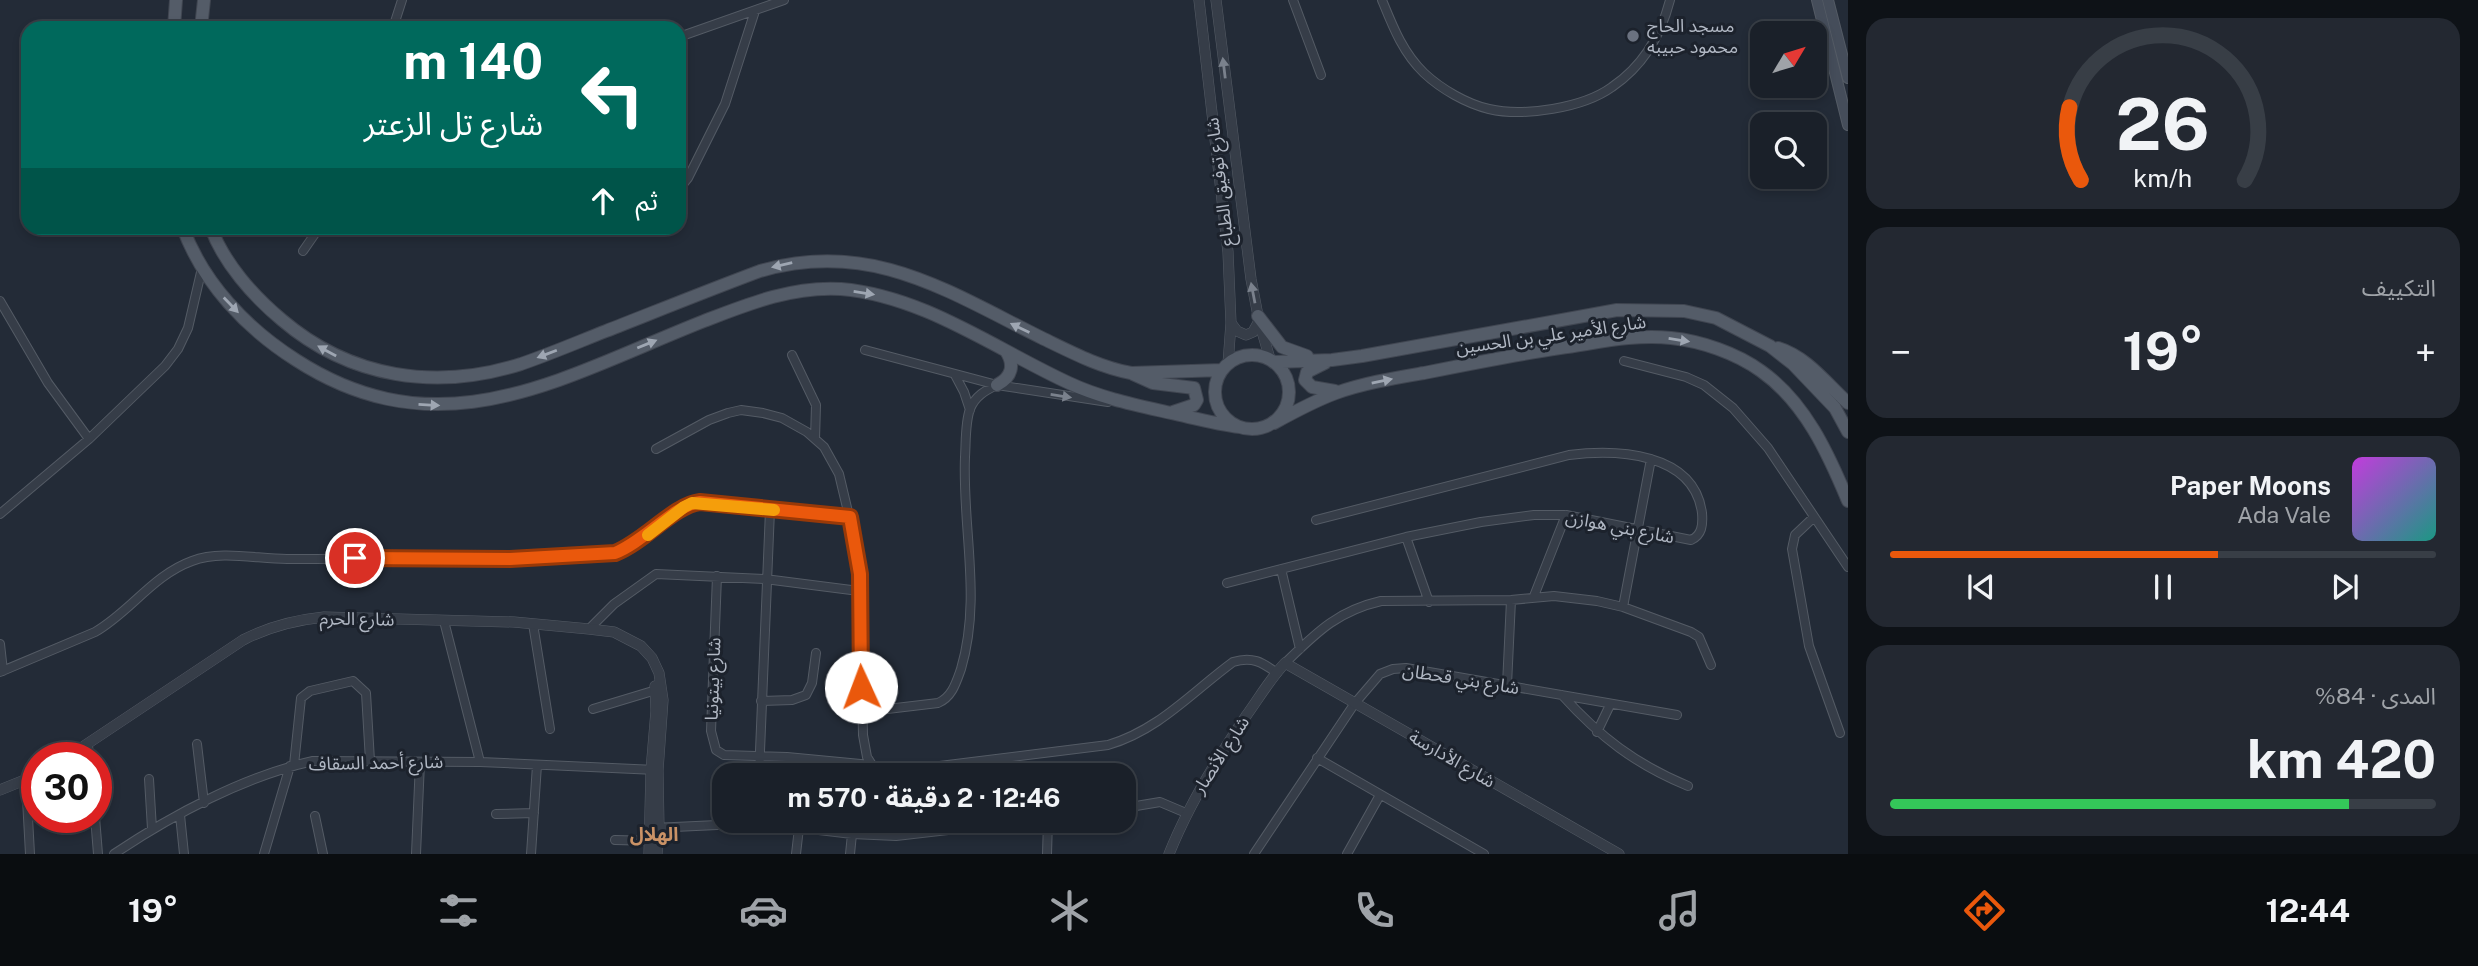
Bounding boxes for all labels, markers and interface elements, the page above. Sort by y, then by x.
place label: مسجد الحاج محمود حبيبه [1647,15,1738,58]
north arrow [1750,21,1827,98]
map controls [1750,21,1827,189]
marker: مسجد الحاج محمود حبيبه [1625,28,1641,44]
text: 140 m [403,32,543,90]
icon: left [567,49,658,140]
one-way arrow [1218,57,1229,79]
text: 26 [2116,81,2210,166]
text: شارع تل الزعتر [364,105,543,142]
button: search [1750,112,1827,189]
street label: شارع توفيق الطباع [1201,116,1242,248]
text: km/h [2134,162,2192,192]
icon: ahead [584,182,622,220]
text: ثم [636,185,658,216]
one-way arrow [771,260,793,271]
text: التكييف [2362,274,2436,301]
one-way arrow [1248,282,1259,304]
one-way arrow [853,287,875,298]
one-way arrow [223,297,240,314]
street label: شارع الأمير علي بن الحسين [1454,311,1648,362]
text: 19° [2122,321,2204,382]
one-way arrow [1010,322,1030,333]
text: − [1890,330,1911,375]
text: + [2415,330,2436,375]
one-way arrow [1668,335,1690,346]
one-way arrow [636,339,657,350]
one-way arrow [318,345,337,357]
one-way arrow [536,349,557,360]
one-way arrow [1371,375,1393,386]
one-way arrow [1050,391,1072,402]
one-way arrow [419,400,441,411]
text: Paper Moons [2170,470,2331,501]
text: Ada Vale [2237,501,2331,528]
street label: شارع بني هوازن [1563,506,1676,551]
pin [325,528,385,588]
icon: arrive [336,539,374,577]
icon: previous [1962,568,2000,606]
icon: pause [2144,568,2182,606]
icon: next [2326,568,2364,606]
street label: شارع الحرم [319,607,395,634]
street label: شارع بيتونيا [701,637,728,721]
position arrow [824,650,898,724]
street label: شارع بني قحطان [1401,659,1521,702]
text: المدى · 84% [2315,682,2436,709]
street label: شارع الأنصار [1187,712,1257,800]
street label: شارع الأدارسة [1403,725,1499,795]
text: 420 km [2247,729,2436,790]
speed limit sign: 30 [21,742,112,833]
street label: شارع أحمد السقاف [308,751,444,778]
text: 12:46 · 2 دقيقة · 570 m [788,782,1060,813]
district label: الهلال [630,823,678,846]
icon: filters [434,886,483,935]
icon: car [739,886,788,935]
icon: climate [1045,886,1094,935]
icon: phone [1350,886,1399,935]
icon: music [1655,886,1704,935]
icon: directions [1960,886,2009,935]
text: 19° [128,892,178,929]
text: 12:44 [2265,892,2350,929]

